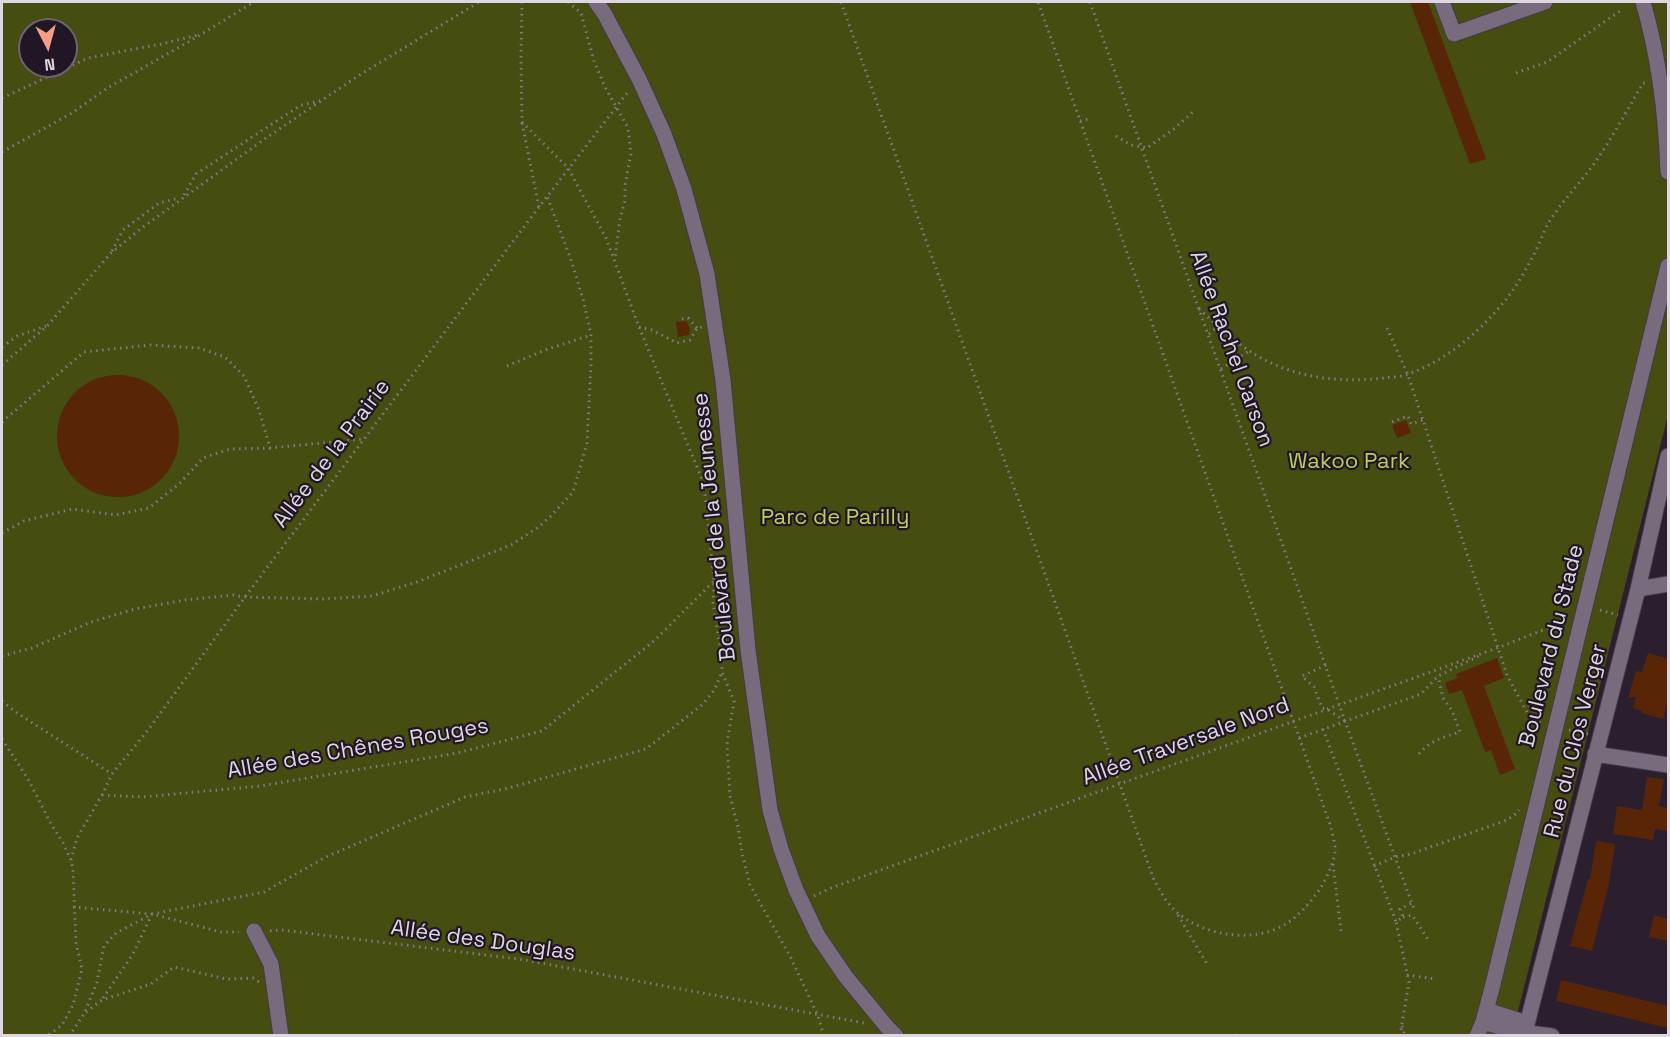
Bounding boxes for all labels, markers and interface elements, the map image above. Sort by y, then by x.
north arrow [18,18,78,78]
text: N [43,53,56,75]
street label: Allée Rachel Carson [1183,247,1279,451]
street label: Allée de la Prairie [268,375,396,533]
street label: Boulevard de la Jeunesse [688,392,742,662]
park label: Wakoo Park [1288,449,1410,475]
park label: Parc de Parilly [761,505,909,531]
street label: Boulevard du Stade [1514,542,1590,750]
street label: Rue du Clos Verger [1539,641,1613,841]
street label: Allée Traversale Nord [1079,692,1293,792]
street label: Allée des Chênes Rouges [225,713,491,785]
street label: Allée des Douglas [389,915,577,967]

